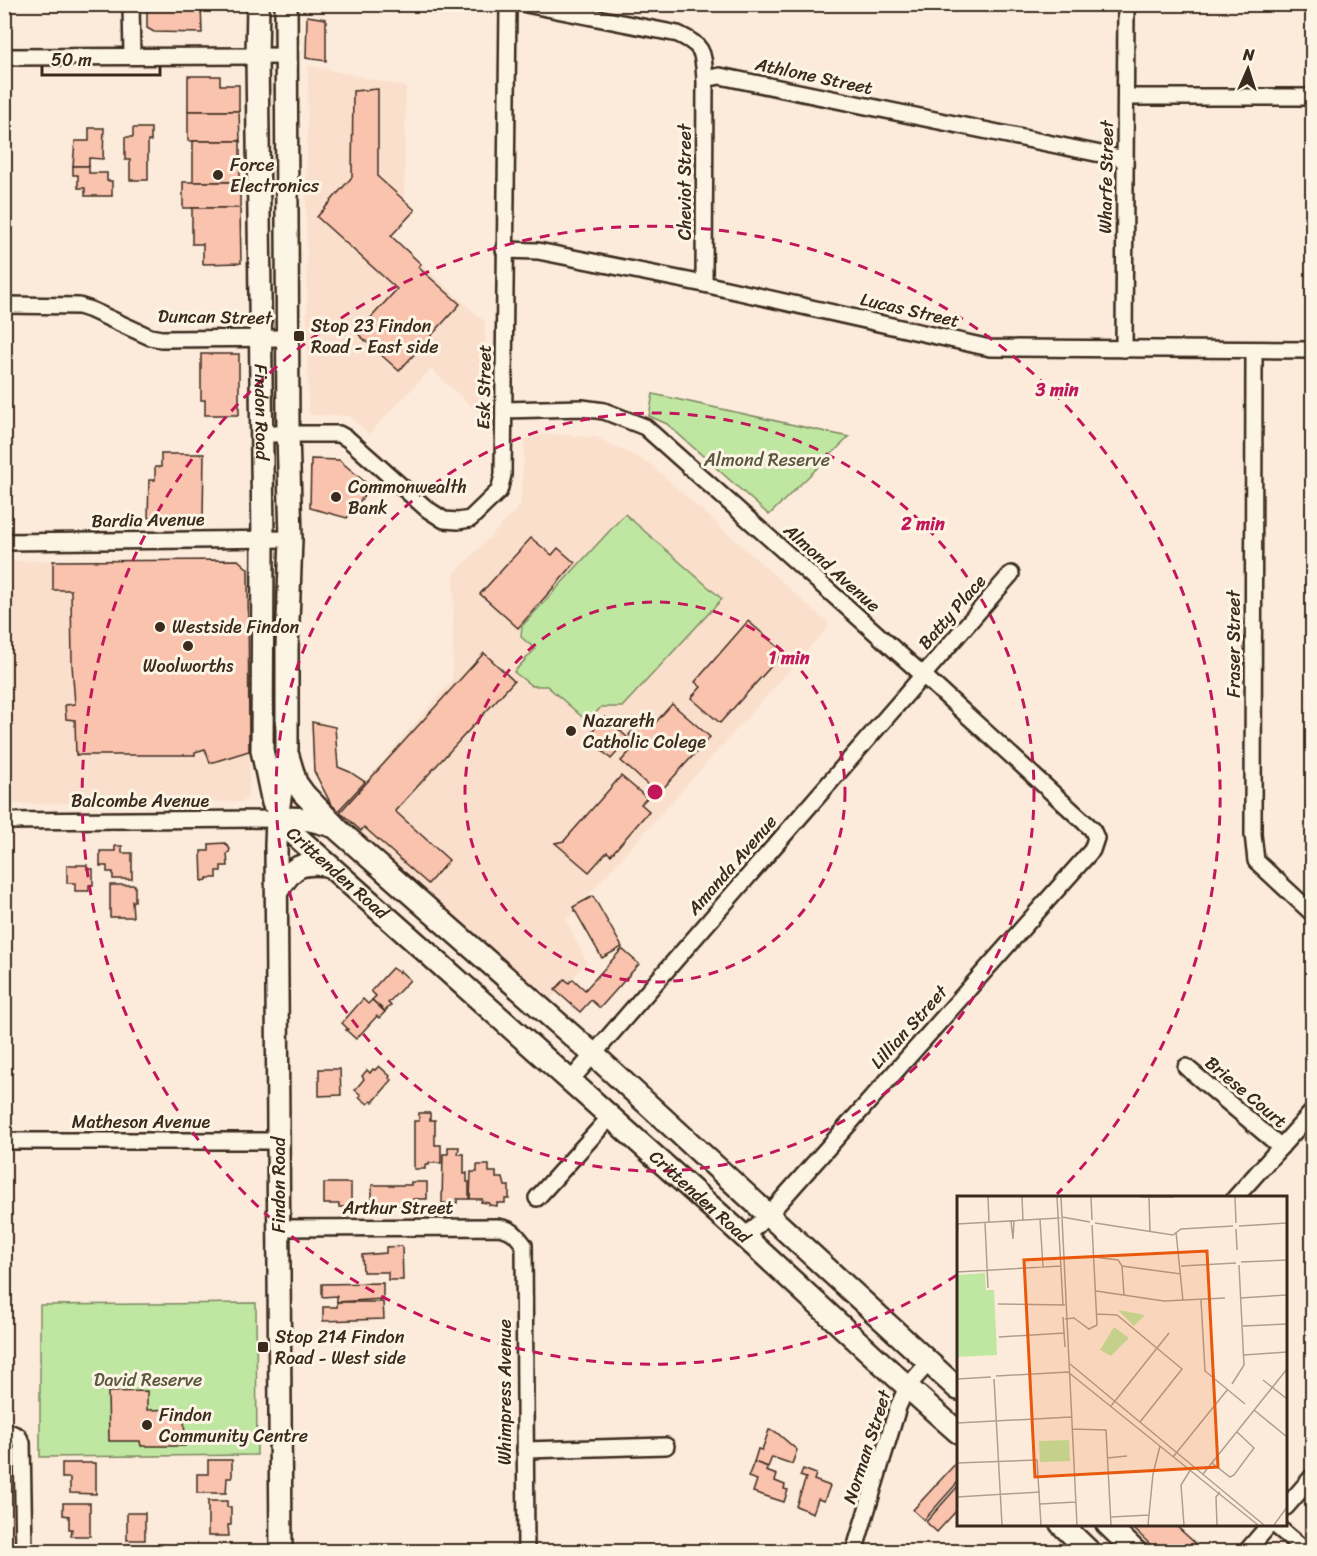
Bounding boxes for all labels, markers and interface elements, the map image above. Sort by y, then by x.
scale bar [42,39,160,77]
north arrow [1218,39,1278,99]
text: N [1241,40,1256,69]
text: 50 m [51,44,92,76]
street label: Athlone Street [751,48,876,104]
street label: Wharfe Street [1089,119,1123,234]
street label: Cheviot Street [669,123,701,240]
place label: Force Electronics [230,149,320,202]
marker: Force Electronics [211,168,225,182]
street label: Lucas Street [857,283,963,337]
street label: Duncan Street [158,300,273,334]
place label: Stop 23 Findon Road - East side [311,310,439,363]
marker: Stop 23 Findon Road - East side [292,329,306,343]
street label: Esk Street [467,344,501,430]
street label: Findon Road [245,364,278,462]
text: 3 min [1034,374,1079,406]
park label: Almond Reserve [703,444,830,476]
place label: Commonwealth Bank [348,471,467,524]
marker: Commonwealth Bank [329,490,343,504]
street label: Bardia Avenue [91,503,205,537]
text: 2 min [900,508,945,540]
street label: Almond Avenue [775,515,888,621]
street label: Batty Place [910,567,994,657]
street label: Fraser Street [1218,589,1250,698]
place label: Westside Findon [172,611,300,643]
marker: Westside Findon [153,620,167,634]
marker: Woolworths [181,639,195,653]
text: 1 min [769,642,810,674]
place label: Woolworths [143,650,234,682]
place label: Nazareth Catholic Colege [583,705,706,758]
marker: Nazareth Catholic Colege [564,724,578,738]
centre of rings [645,782,665,802]
street label: Balcombe Avenue [71,785,209,817]
street label: Amanda Avenue [678,807,785,923]
street label: Crittenden Road [279,818,397,929]
street label: Lillian Street [862,977,956,1076]
street label: Briese Court [1197,1048,1295,1136]
street label: Matheson Avenue [72,1106,211,1138]
street label: Findon Road [263,1136,295,1233]
street label: Crittenden Road [642,1142,760,1253]
street label: Arthur Street [342,1192,453,1224]
inset map [957,1196,1287,1526]
street label: Whimpress Avenue [489,1319,521,1465]
place label: Stop 214 Findon Road - West side [275,1321,406,1374]
marker: Stop 214 Findon Road - West side [256,1340,270,1354]
park label: David Reserve [94,1364,202,1396]
street label: Norman Street [834,1385,901,1508]
place label: Findon Community Centre [159,1399,308,1452]
marker: Findon Community Centre [140,1418,154,1432]

